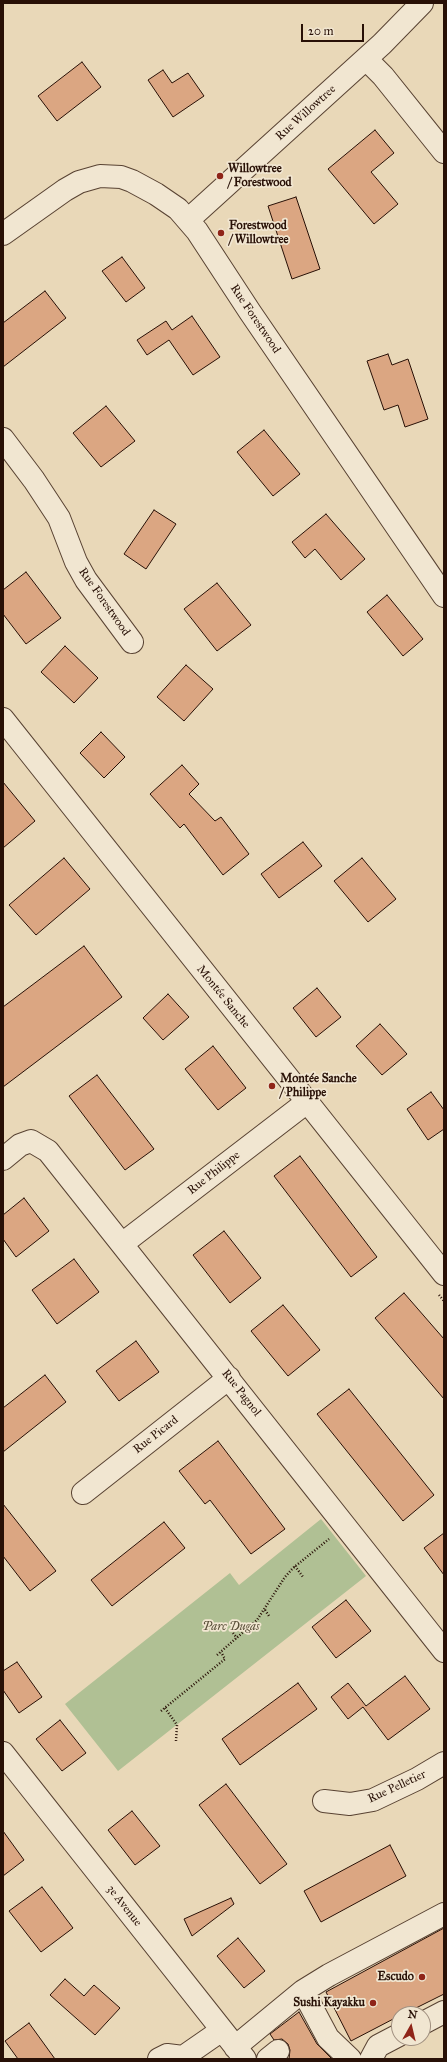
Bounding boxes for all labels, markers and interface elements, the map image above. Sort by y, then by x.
scale bar [303,16,366,42]
text: 20 m [308,24,334,38]
street label: Rue Willowtree [273,82,339,144]
place label: Willowtree / Forestwood [228,162,292,190]
marker: Willowtree / Forestwood [215,171,225,181]
place label: Forestwood / Willowtree [229,219,289,247]
marker: Forestwood / Willowtree [216,228,226,238]
street label: Rue Forestwood [227,282,283,356]
street label: Rue Forestwood [75,565,133,639]
street label: Montée Sanche [193,963,253,1031]
place label: Montée Sanche / Philippe [280,1072,357,1100]
marker: Montée Sanche / Philippe [267,1081,277,1091]
street label: Rue Philippe [185,1148,243,1198]
street label: Rue Pagnol [218,1367,264,1419]
street label: Rue Picard [131,1413,181,1457]
park label: Parc Dugas [203,1620,259,1634]
street label: Rue Pelletier [366,1767,428,1807]
street label: 3e Avenue [103,1882,145,1930]
place label: Escudo [377,1970,414,1984]
marker: Escudo [417,1972,427,1982]
place label: Sushi Kayakku [293,1996,365,2010]
marker: Sushi Kayakku [368,1998,378,2008]
north arrow [391,2006,431,2046]
text: N [407,2008,418,2022]

